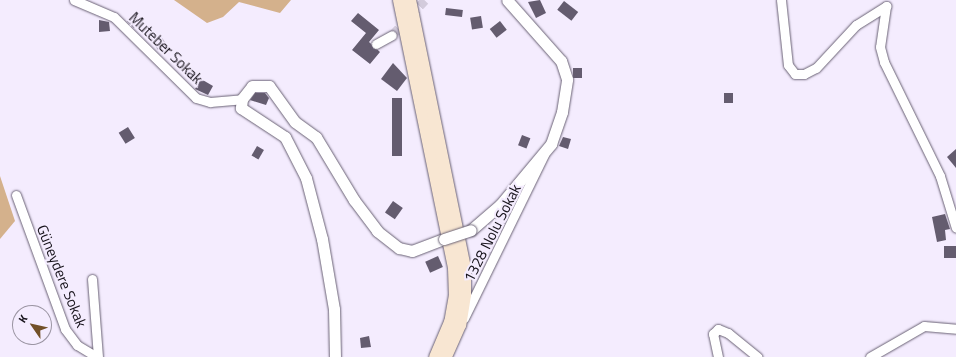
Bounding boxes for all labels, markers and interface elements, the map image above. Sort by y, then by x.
street label: Muteber Sokak [125,8,207,88]
street label: 1328 Nolu Sokak [460,181,524,285]
street label: Güneydere Sokak [33,222,91,330]
north arrow [12,305,52,345]
text: K [14,312,31,326]

